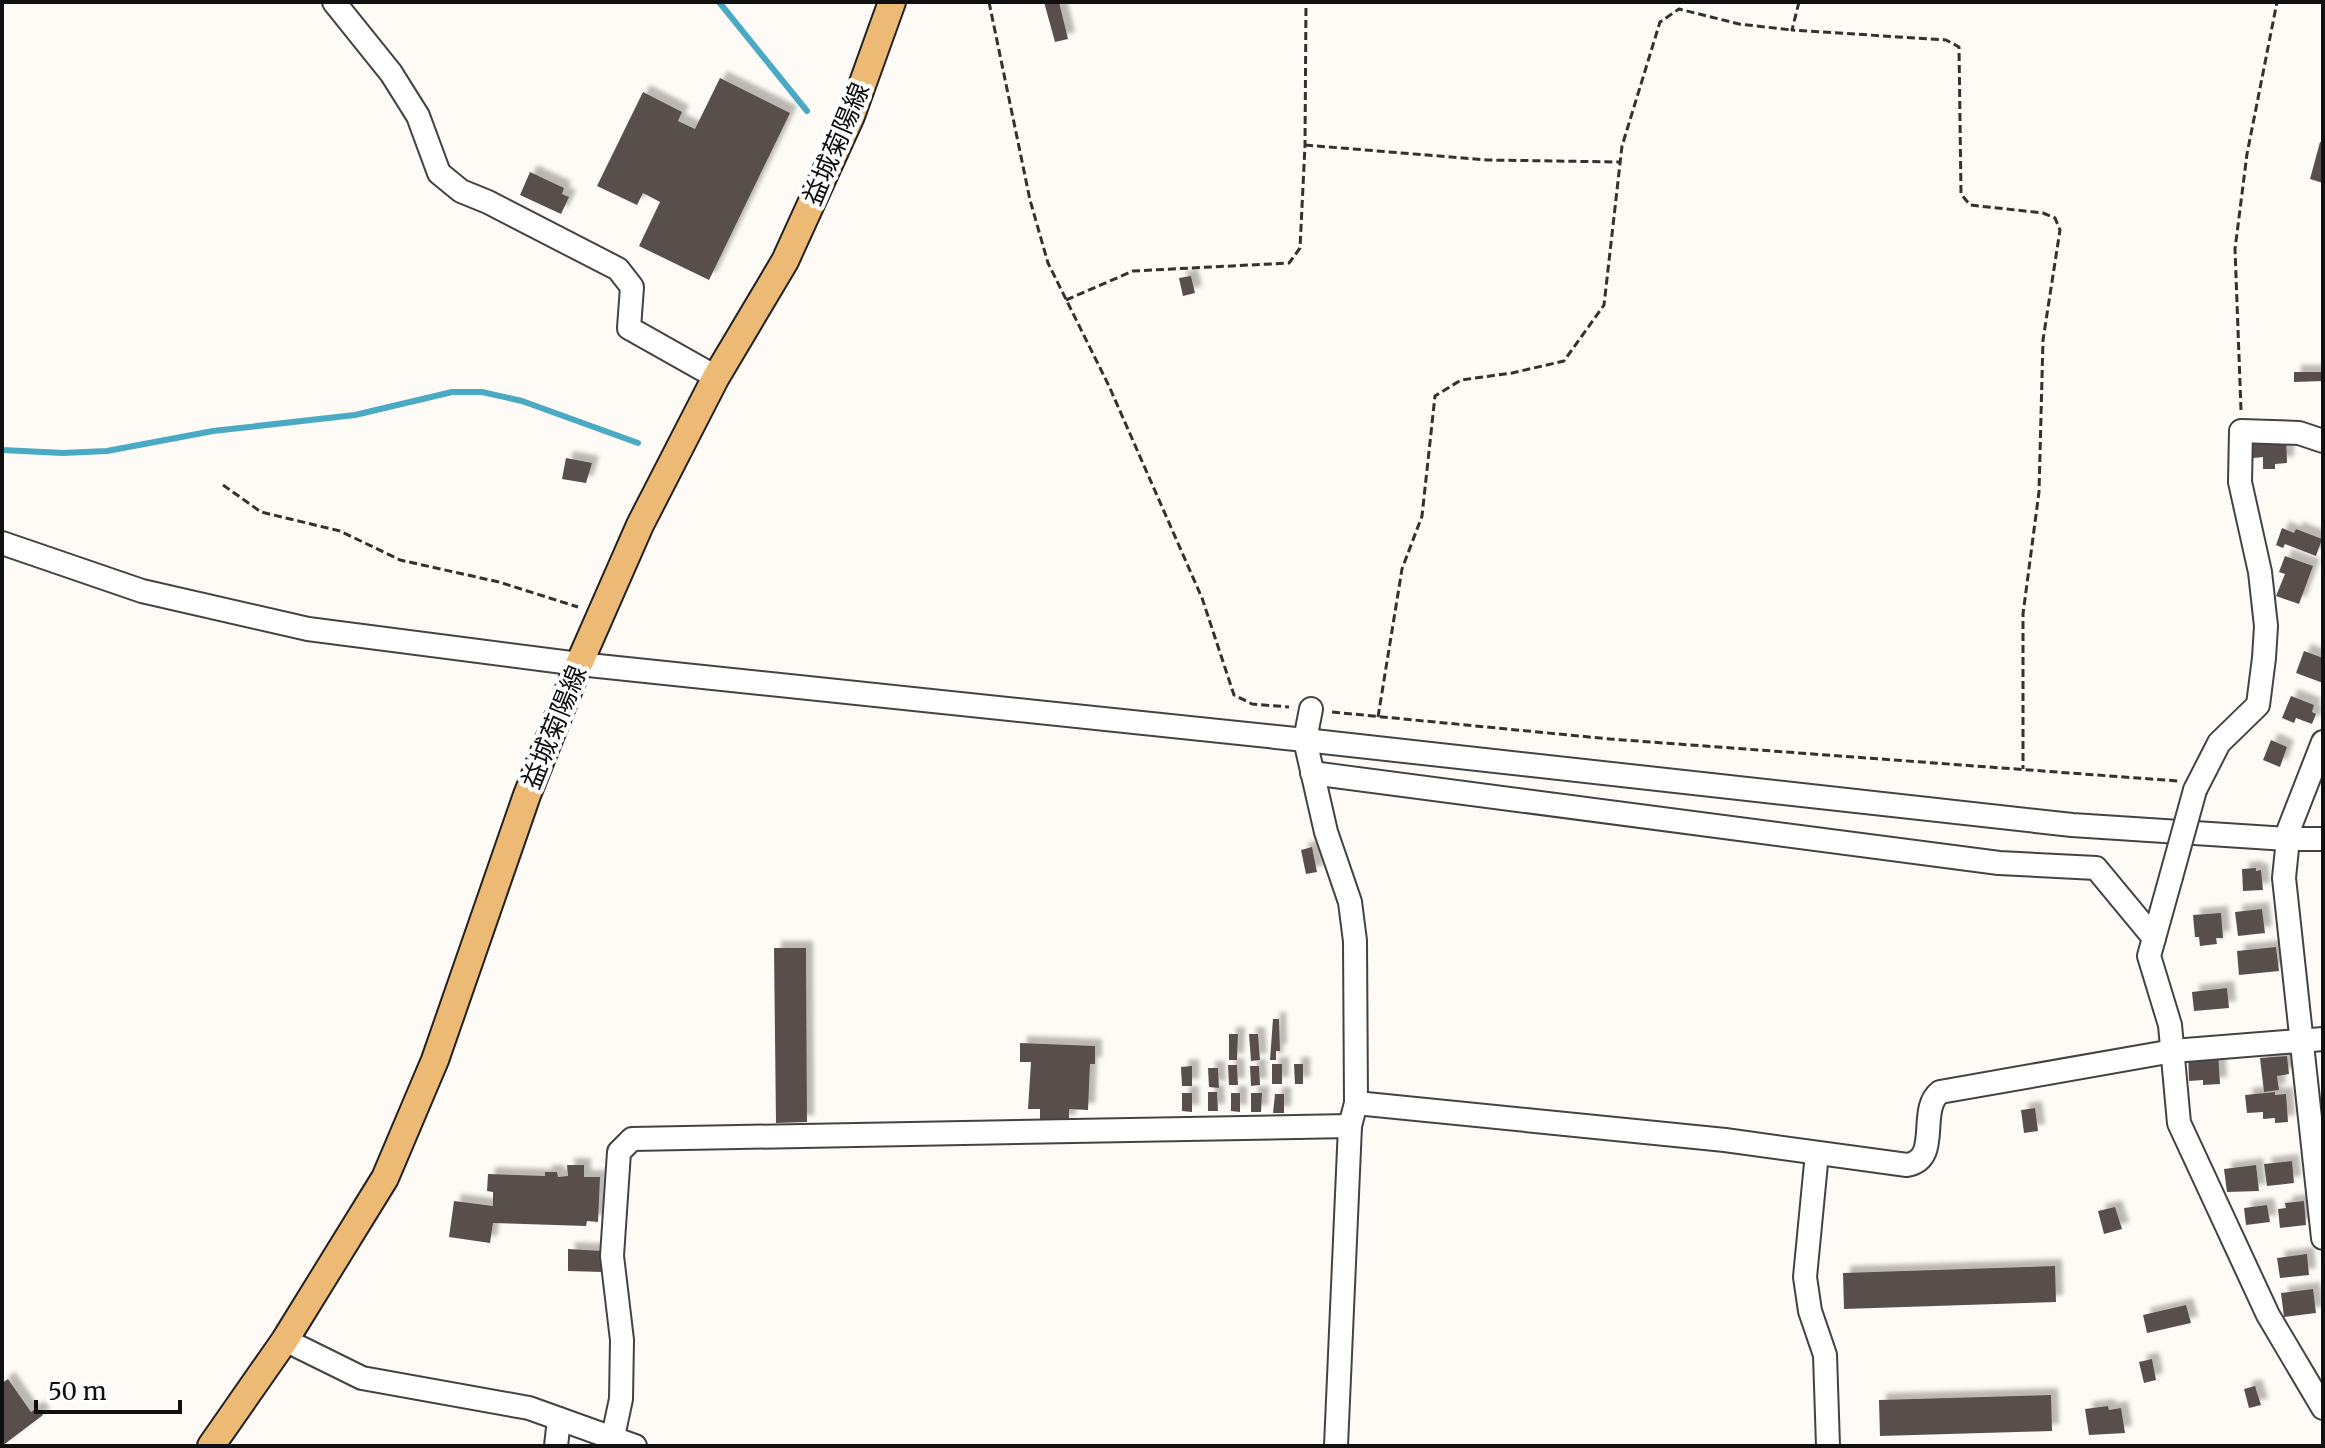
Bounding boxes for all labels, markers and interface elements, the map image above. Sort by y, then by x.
street label: 益城菊陽線 [795,78,876,210]
street label: 益城菊陽線 [514,660,593,793]
scale bar [36,1364,180,1414]
text: 50 m [48,1376,107,1407]

